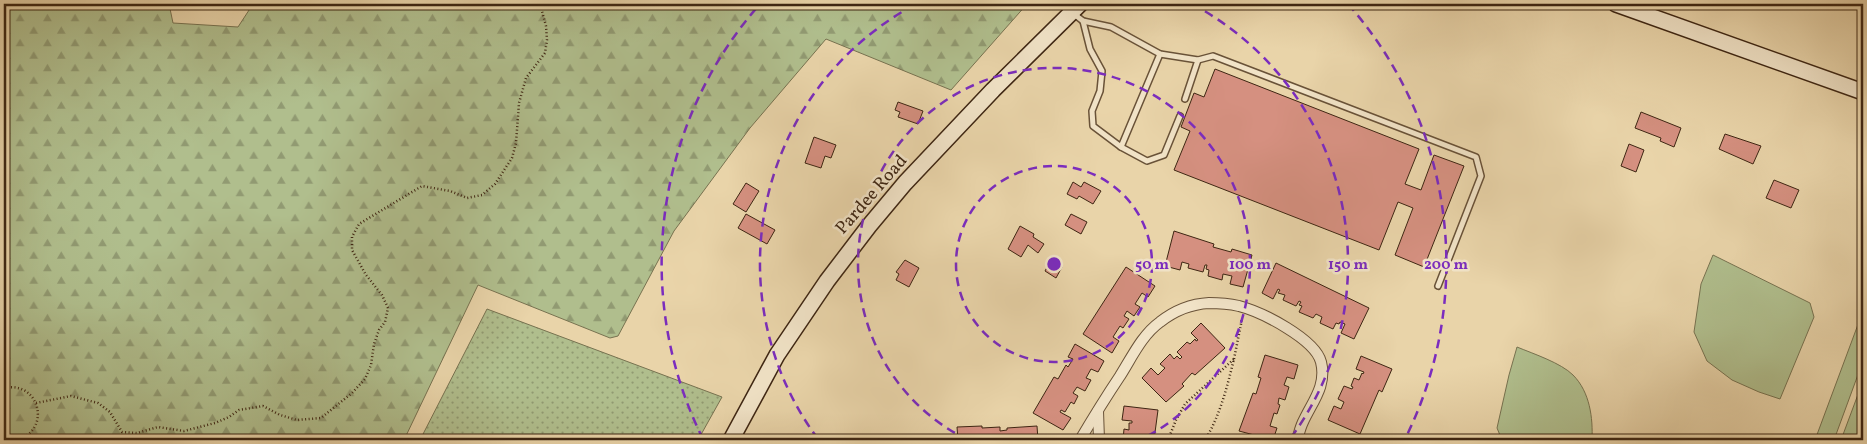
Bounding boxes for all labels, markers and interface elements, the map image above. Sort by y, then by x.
street label: Pardee Road [830,150,914,240]
centre of rings [1045,255,1063,273]
text: 50 m [1135,255,1169,276]
text: 100 m [1229,255,1272,276]
text: 150 m [1328,255,1368,276]
text: 200 m [1424,255,1468,276]

